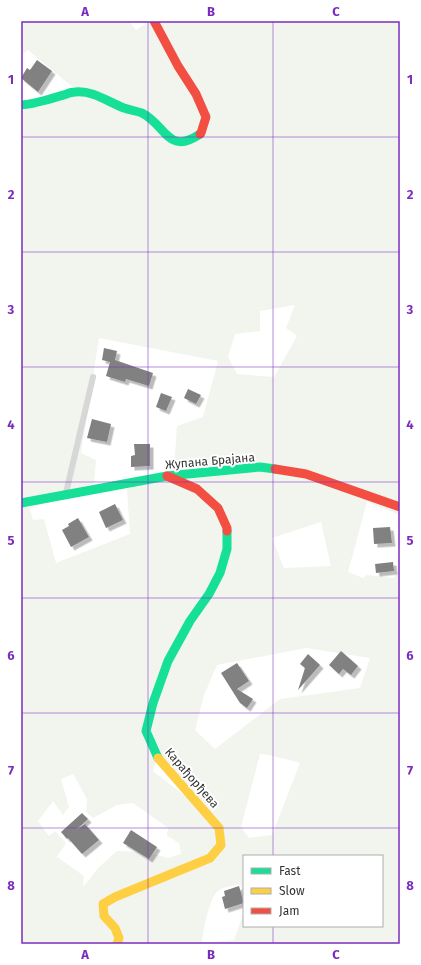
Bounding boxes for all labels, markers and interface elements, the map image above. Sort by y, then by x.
text: A [80,4,89,19]
text: B [207,4,215,19]
text: C [332,4,340,19]
text: 1 [8,72,14,87]
text: 1 [407,72,413,87]
text: 2 [8,187,15,202]
text: 2 [407,187,414,202]
text: 3 [7,302,15,317]
text: 3 [406,302,414,317]
text: 4 [7,417,15,432]
text: 4 [406,417,414,432]
street label: Жупана Брајана [165,450,255,472]
text: 5 [8,533,15,548]
text: 5 [407,533,414,548]
text: 6 [7,648,15,663]
text: 6 [406,648,414,663]
street label: Карађорђева [162,745,222,811]
text: 7 [8,763,14,778]
text: 7 [407,763,413,778]
legend [243,855,383,927]
text: Fast [279,864,301,878]
text: 8 [7,878,15,893]
text: 8 [406,878,414,893]
text: Slow [279,884,305,898]
text: Jam [279,904,299,918]
text: A [80,947,89,962]
text: B [207,947,215,962]
text: C [332,947,340,962]

